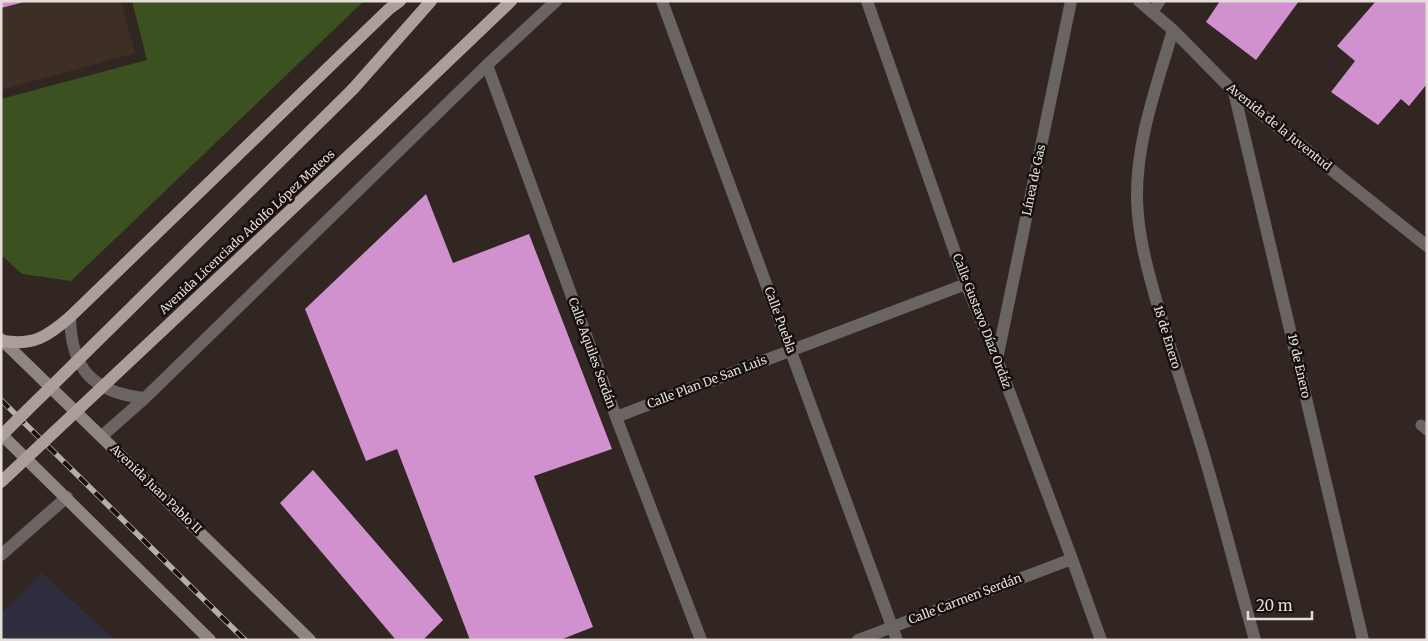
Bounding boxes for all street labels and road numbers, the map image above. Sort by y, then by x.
street label: Avenida de la Juventud [1223,79,1335,173]
street label: Línea de Gas [1019,143,1048,217]
street label: Avenida Licenciado Adolfo López Mateos [155,146,338,318]
street label: Calle Gustavo Díaz Ordáz [950,251,1015,391]
street label: Calle Puebla [762,285,800,356]
street label: Calle Aquiles Serdán [565,295,620,410]
street label: 18 de Enero [1151,303,1184,370]
street label: 19 de Enero [1285,332,1314,399]
street label: Calle Plan De San Luis [645,352,769,411]
street label: Avenida Juan Pablo II [107,440,205,536]
street label: Calle Carmen Serdán [906,570,1024,627]

